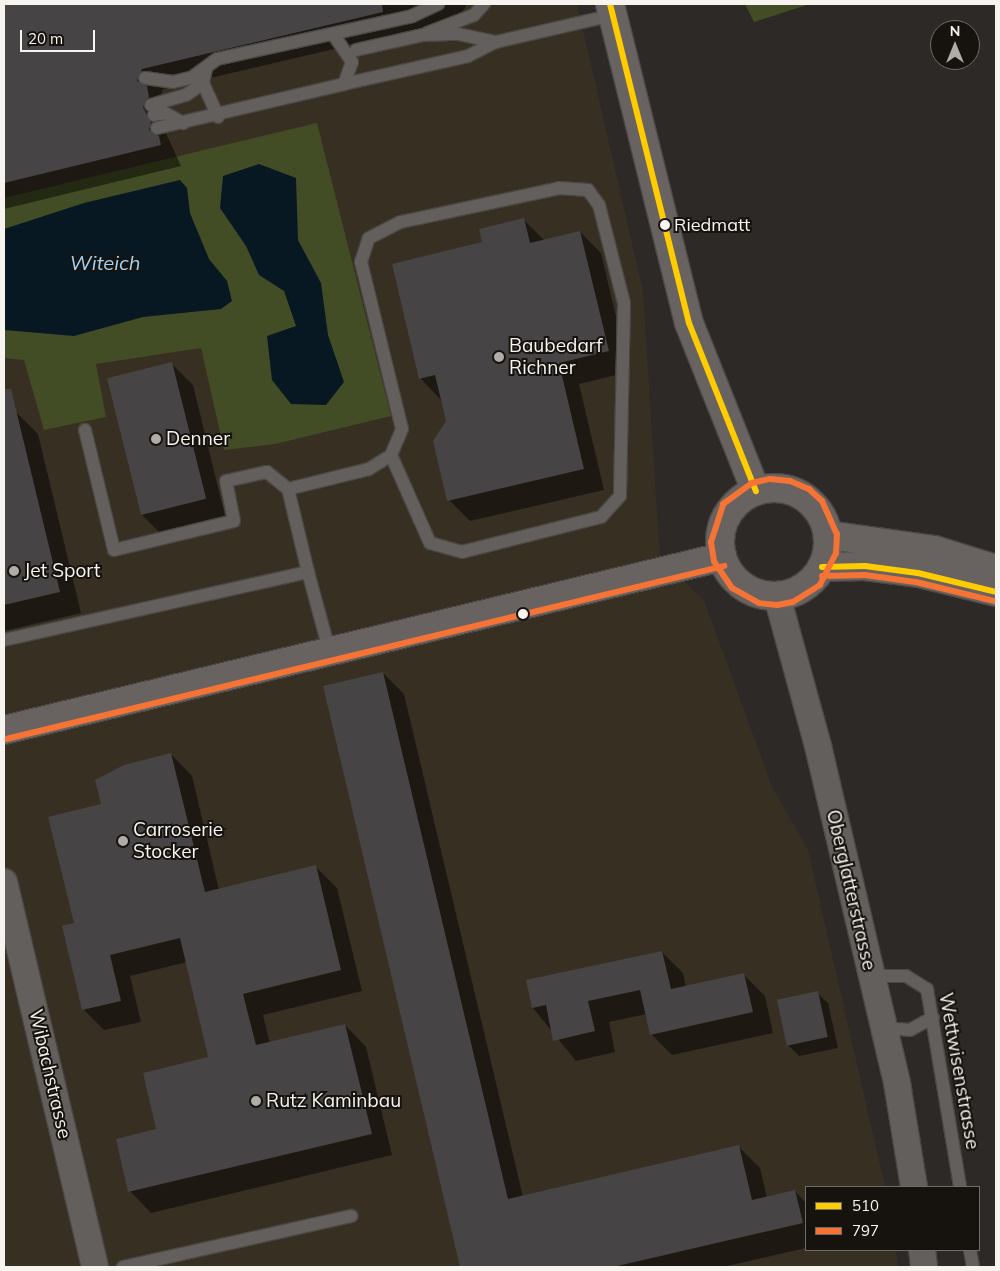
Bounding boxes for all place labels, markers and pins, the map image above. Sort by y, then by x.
place label: Riedmatt [674,214,750,236]
marker: Riedmatt [660,220,670,230]
place label: Baubedarf Richner [509,335,603,379]
marker: Baubedarf Richner [493,351,505,363]
place label: Denner [166,428,230,450]
marker: Denner [150,433,162,445]
place label: Jet Sport [24,560,100,582]
marker: Jet Sport [8,565,20,577]
unlabelled marker [518,609,528,619]
place label: Carroserie Stocker [133,819,223,863]
marker: Carroserie Stocker [117,835,129,847]
place label: Rutz Kaminbau [266,1090,401,1112]
marker: Rutz Kaminbau [250,1095,262,1107]

